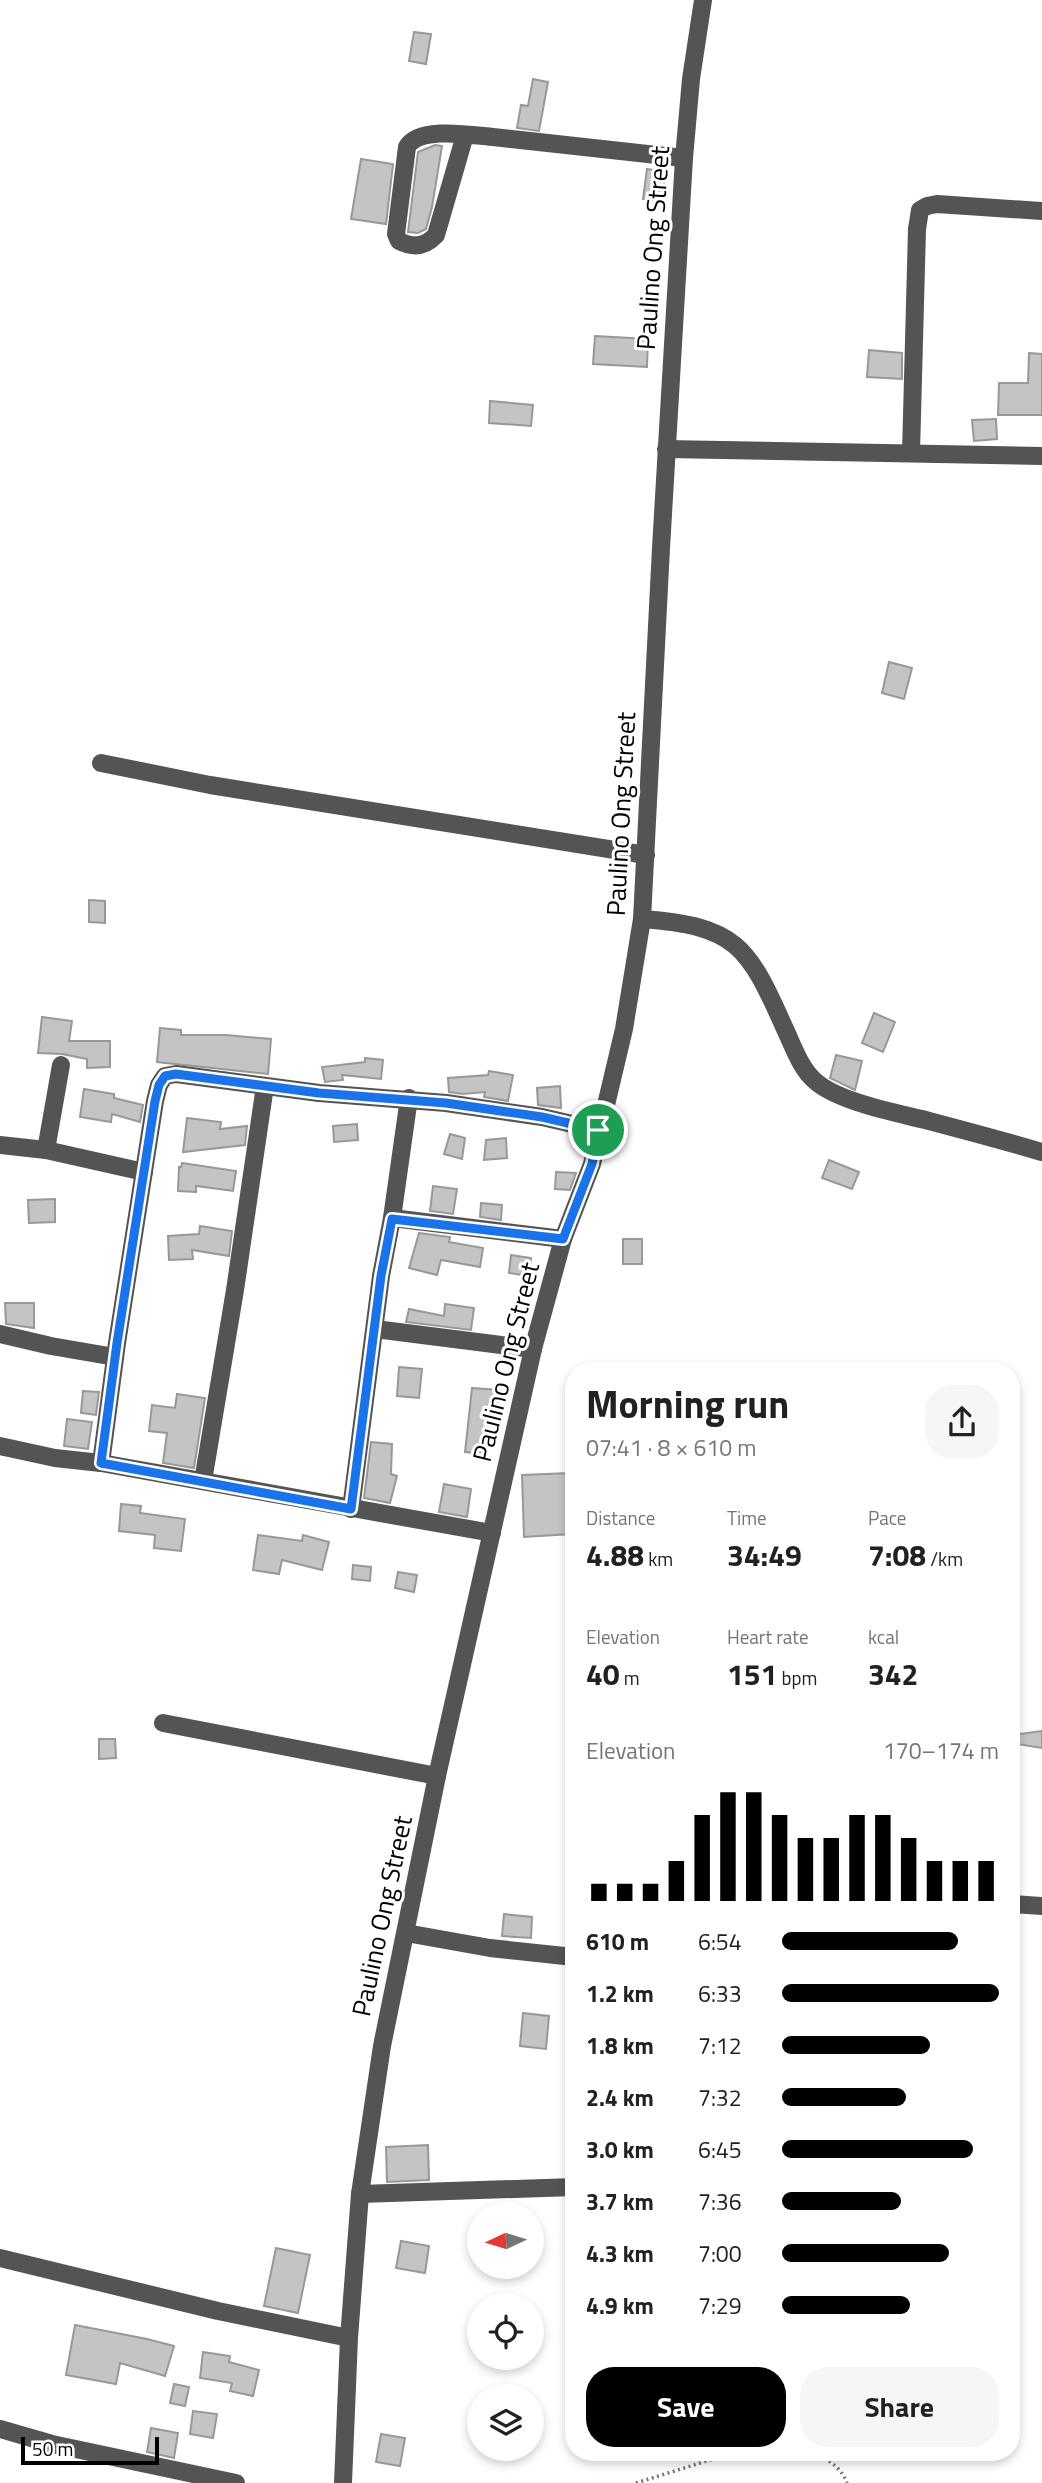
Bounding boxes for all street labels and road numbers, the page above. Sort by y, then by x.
street label: Paulino Ong Street [626,145,679,351]
street label: Paulino Ong Street [596,711,645,917]
street label: Paulino Ong Street [462,1258,549,1466]
street label: Paulino Ong Street [341,1812,422,2020]

